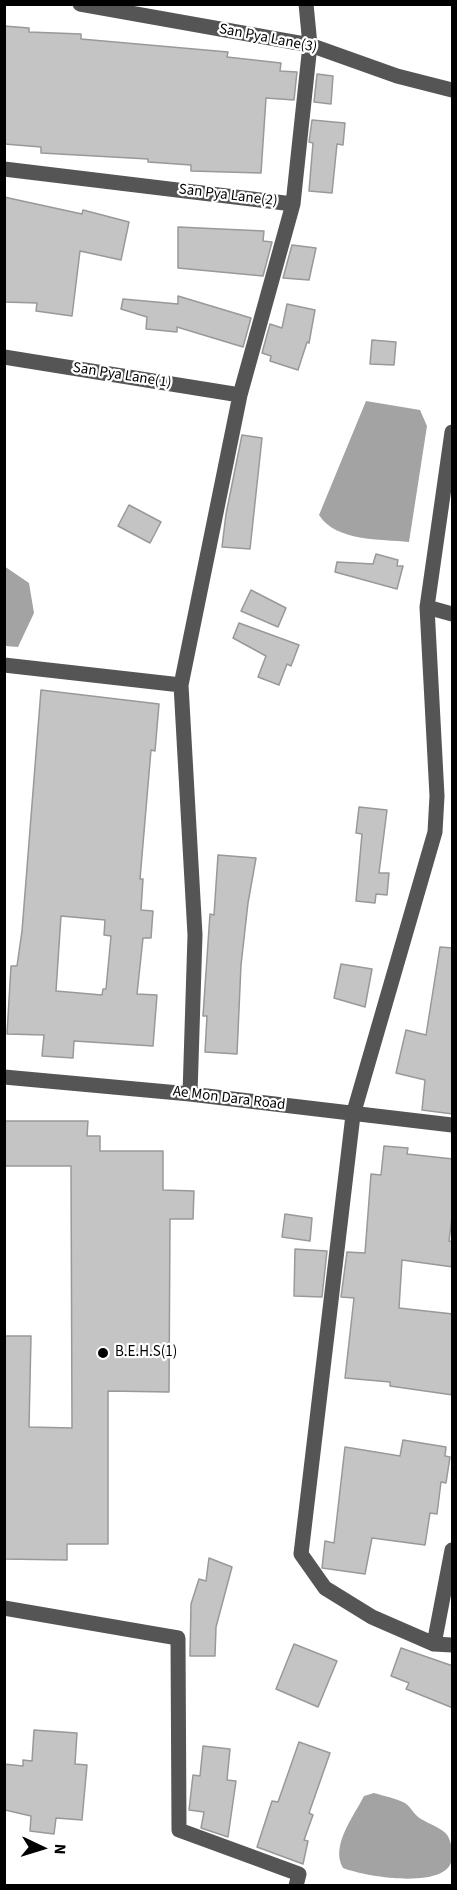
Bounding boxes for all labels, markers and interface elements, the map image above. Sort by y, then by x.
street label: San Pya Lane(3) [217,21,319,57]
street label: San Pya Lane(2) [177,181,279,211]
street label: San Pya Lane(1) [71,359,173,393]
street label: Ae Mon Dara Road [172,1083,286,1115]
place label: B.E.H.S(1) [115,1344,177,1362]
marker: B.E.H.S(1) [96,1346,110,1360]
north arrow [12,1818,72,1878]
text: N [49,1843,71,1855]

